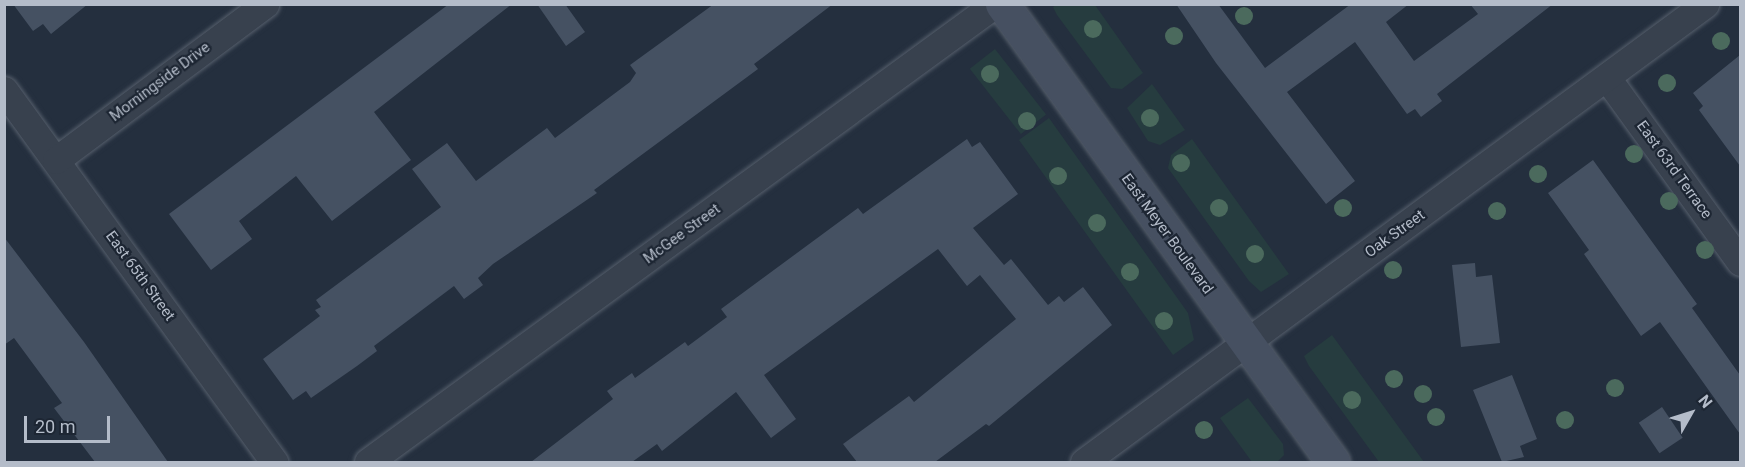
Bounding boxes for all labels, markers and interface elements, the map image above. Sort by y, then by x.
street label: Morningside Drive [106,39,214,125]
street label: East 63rd Terrace [1632,117,1716,223]
street label: East Meyer Boulevard [1117,170,1217,298]
street label: McGee Street [640,200,724,268]
street label: Oak Street [1362,206,1428,262]
street label: East 65th Street [101,228,179,324]
north arrow [1661,383,1721,443]
text: N [1694,391,1716,412]
scale bar [27,404,112,442]
text: 20 m [35,416,75,437]

